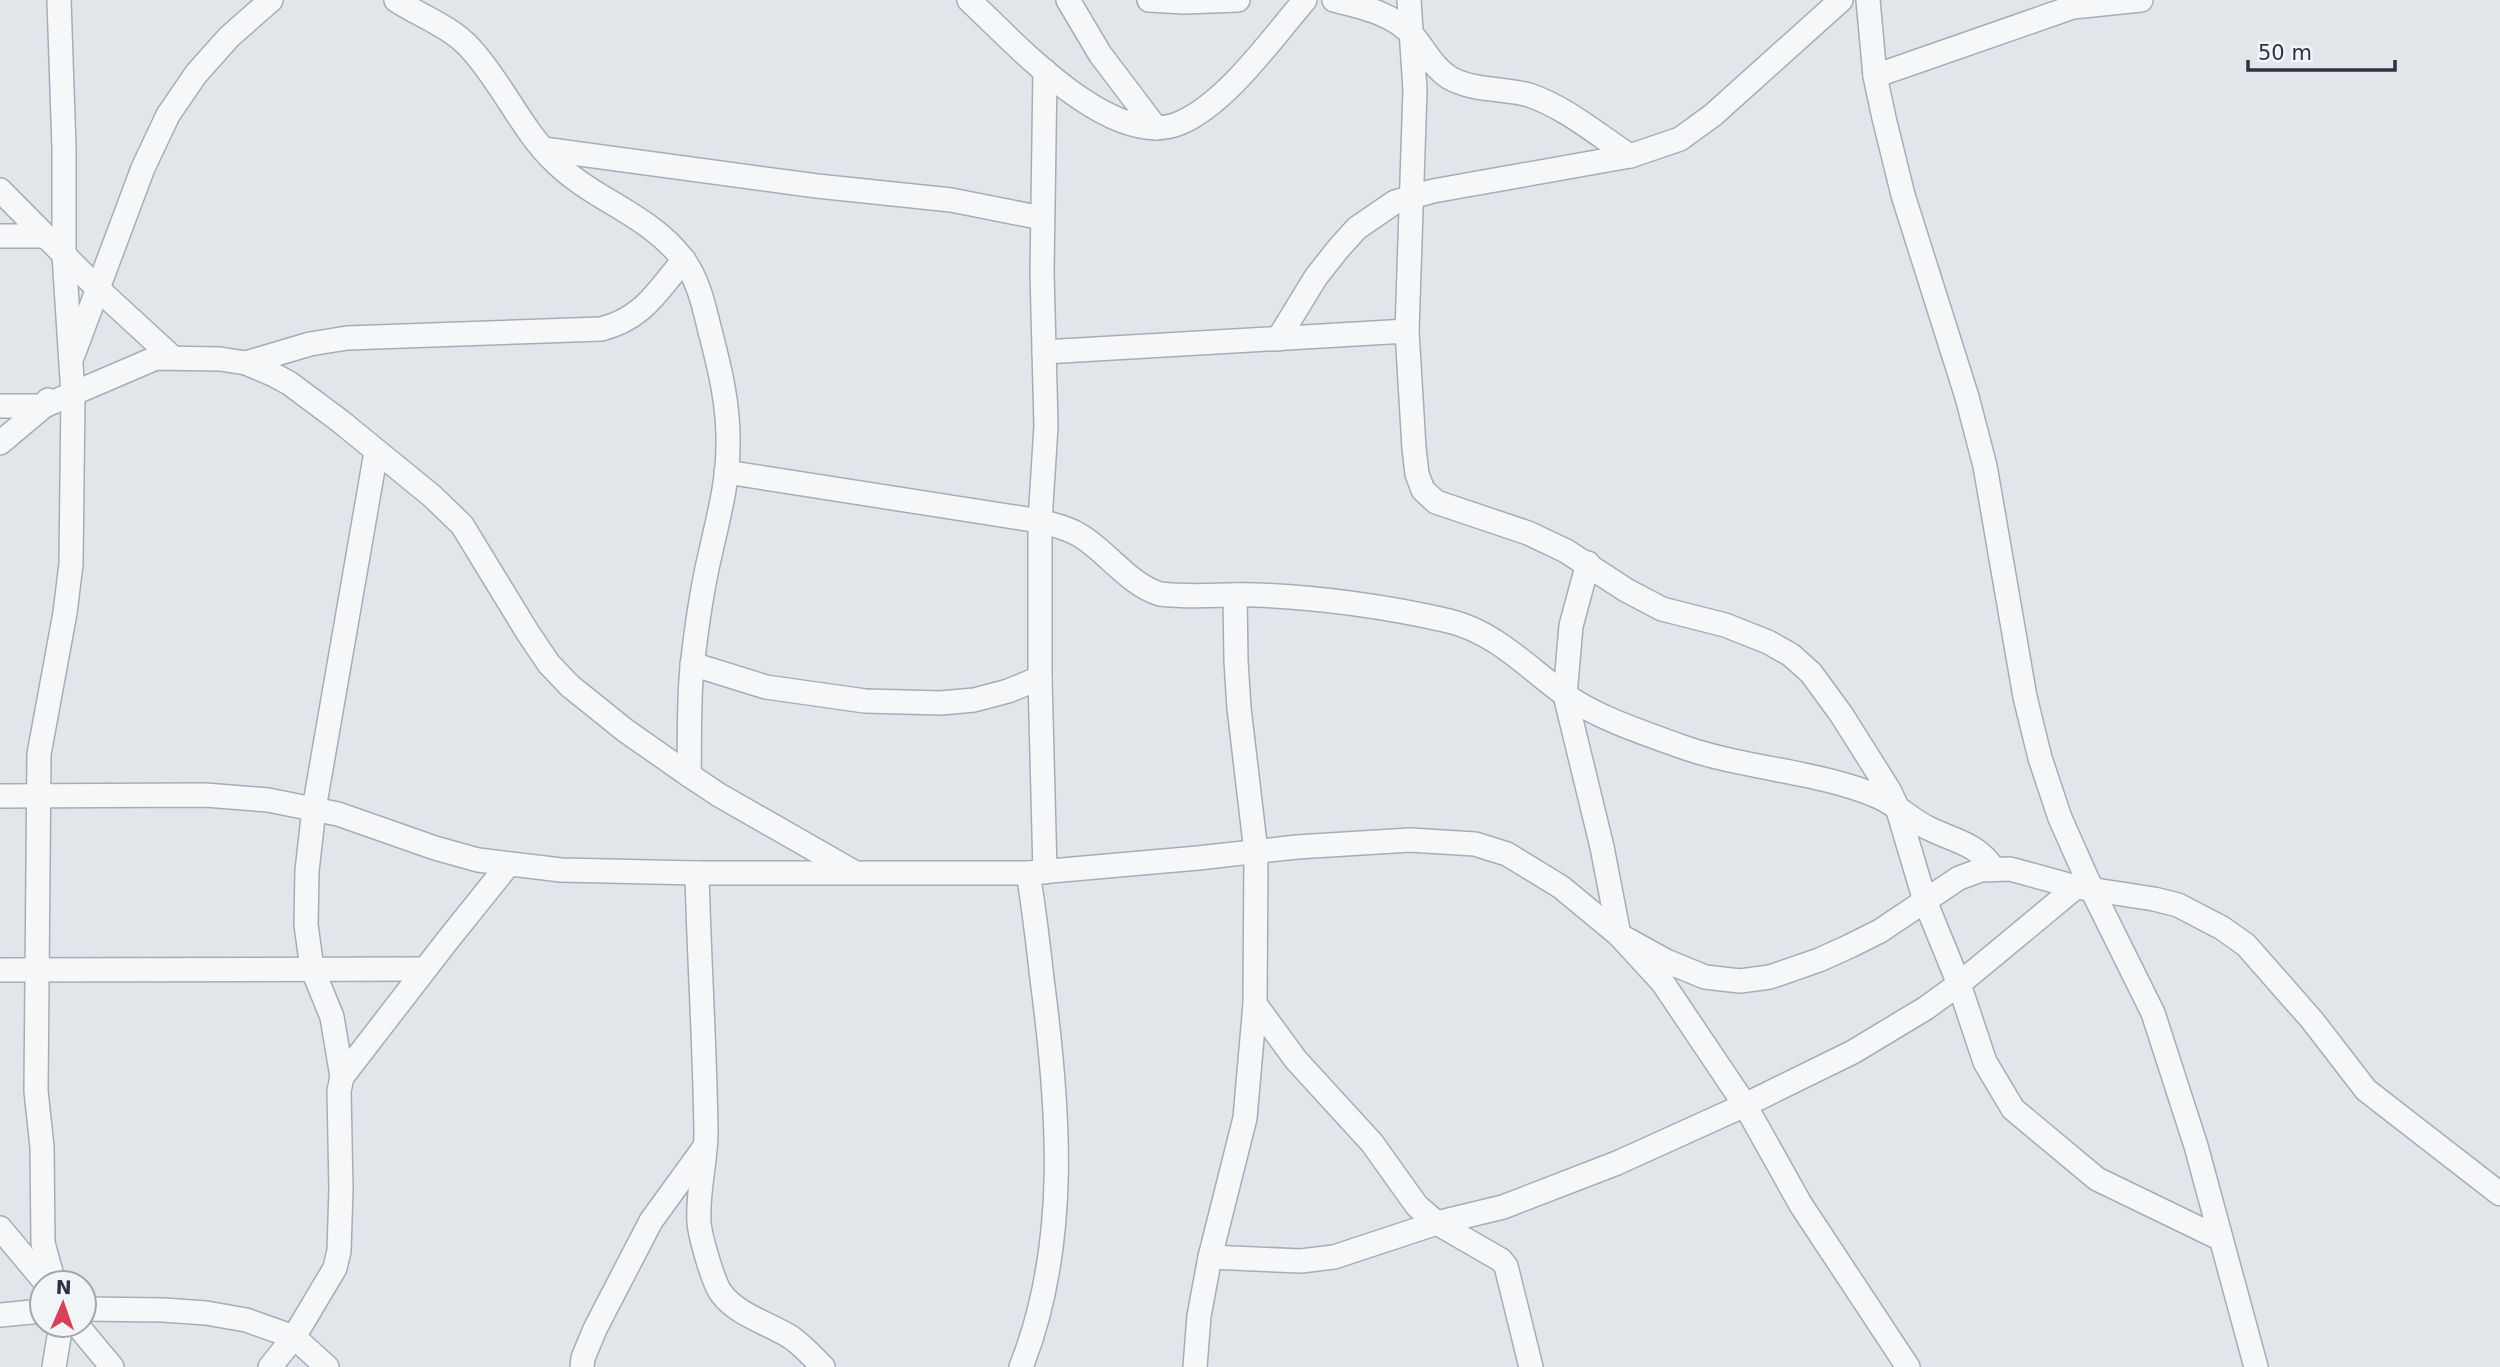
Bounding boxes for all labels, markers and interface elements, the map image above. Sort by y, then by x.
scale bar [2248,28,2395,72]
text: 50 m [2258,41,2312,65]
north arrow [28,1269,98,1339]
text: N [55,1276,72,1298]

